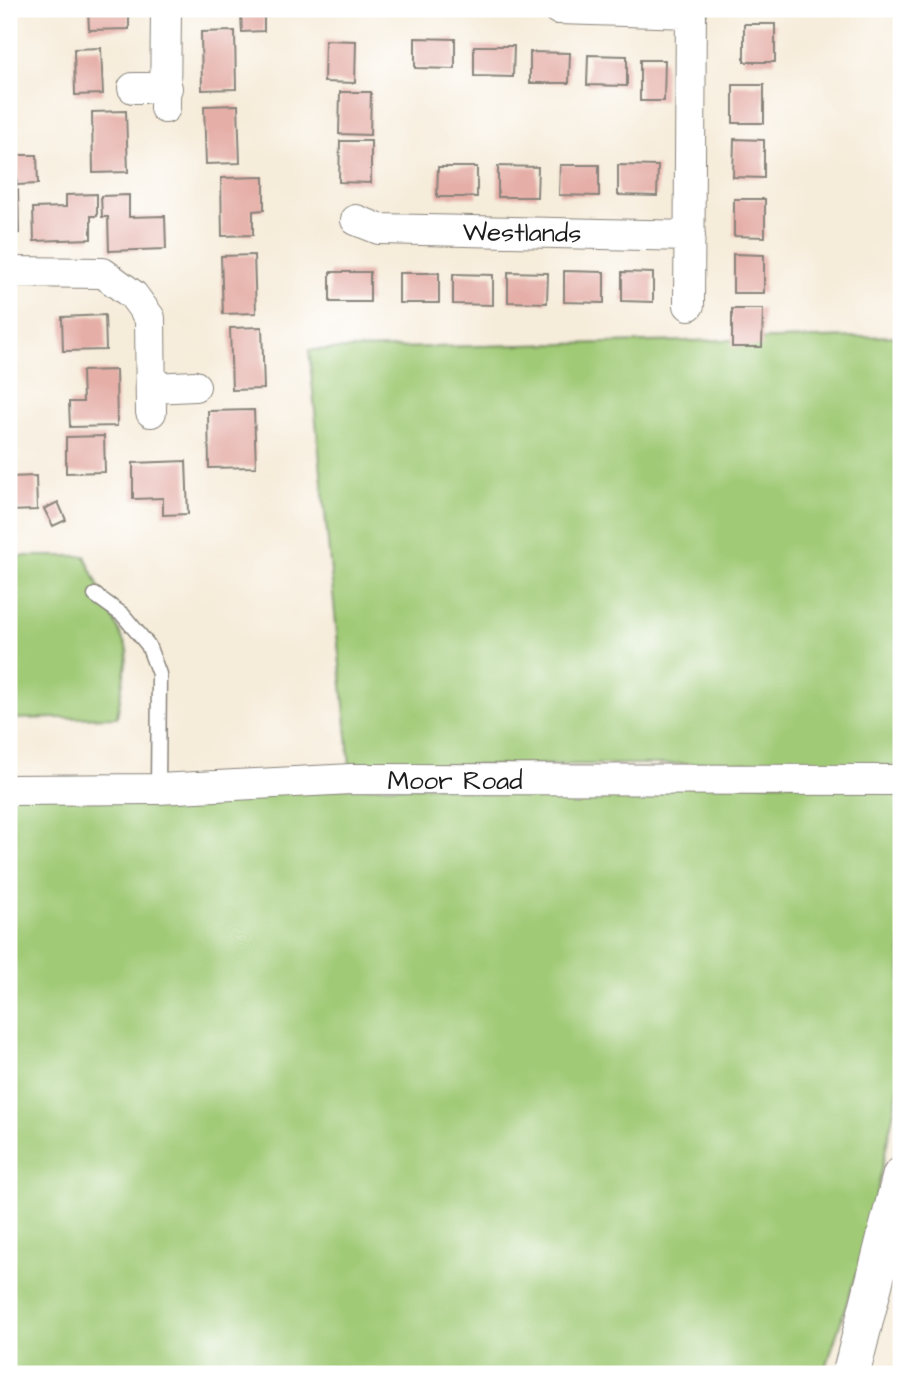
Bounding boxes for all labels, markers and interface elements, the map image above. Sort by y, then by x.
street label: Westlands [462,214,582,252]
street label: Moor Road [387,763,523,799]

